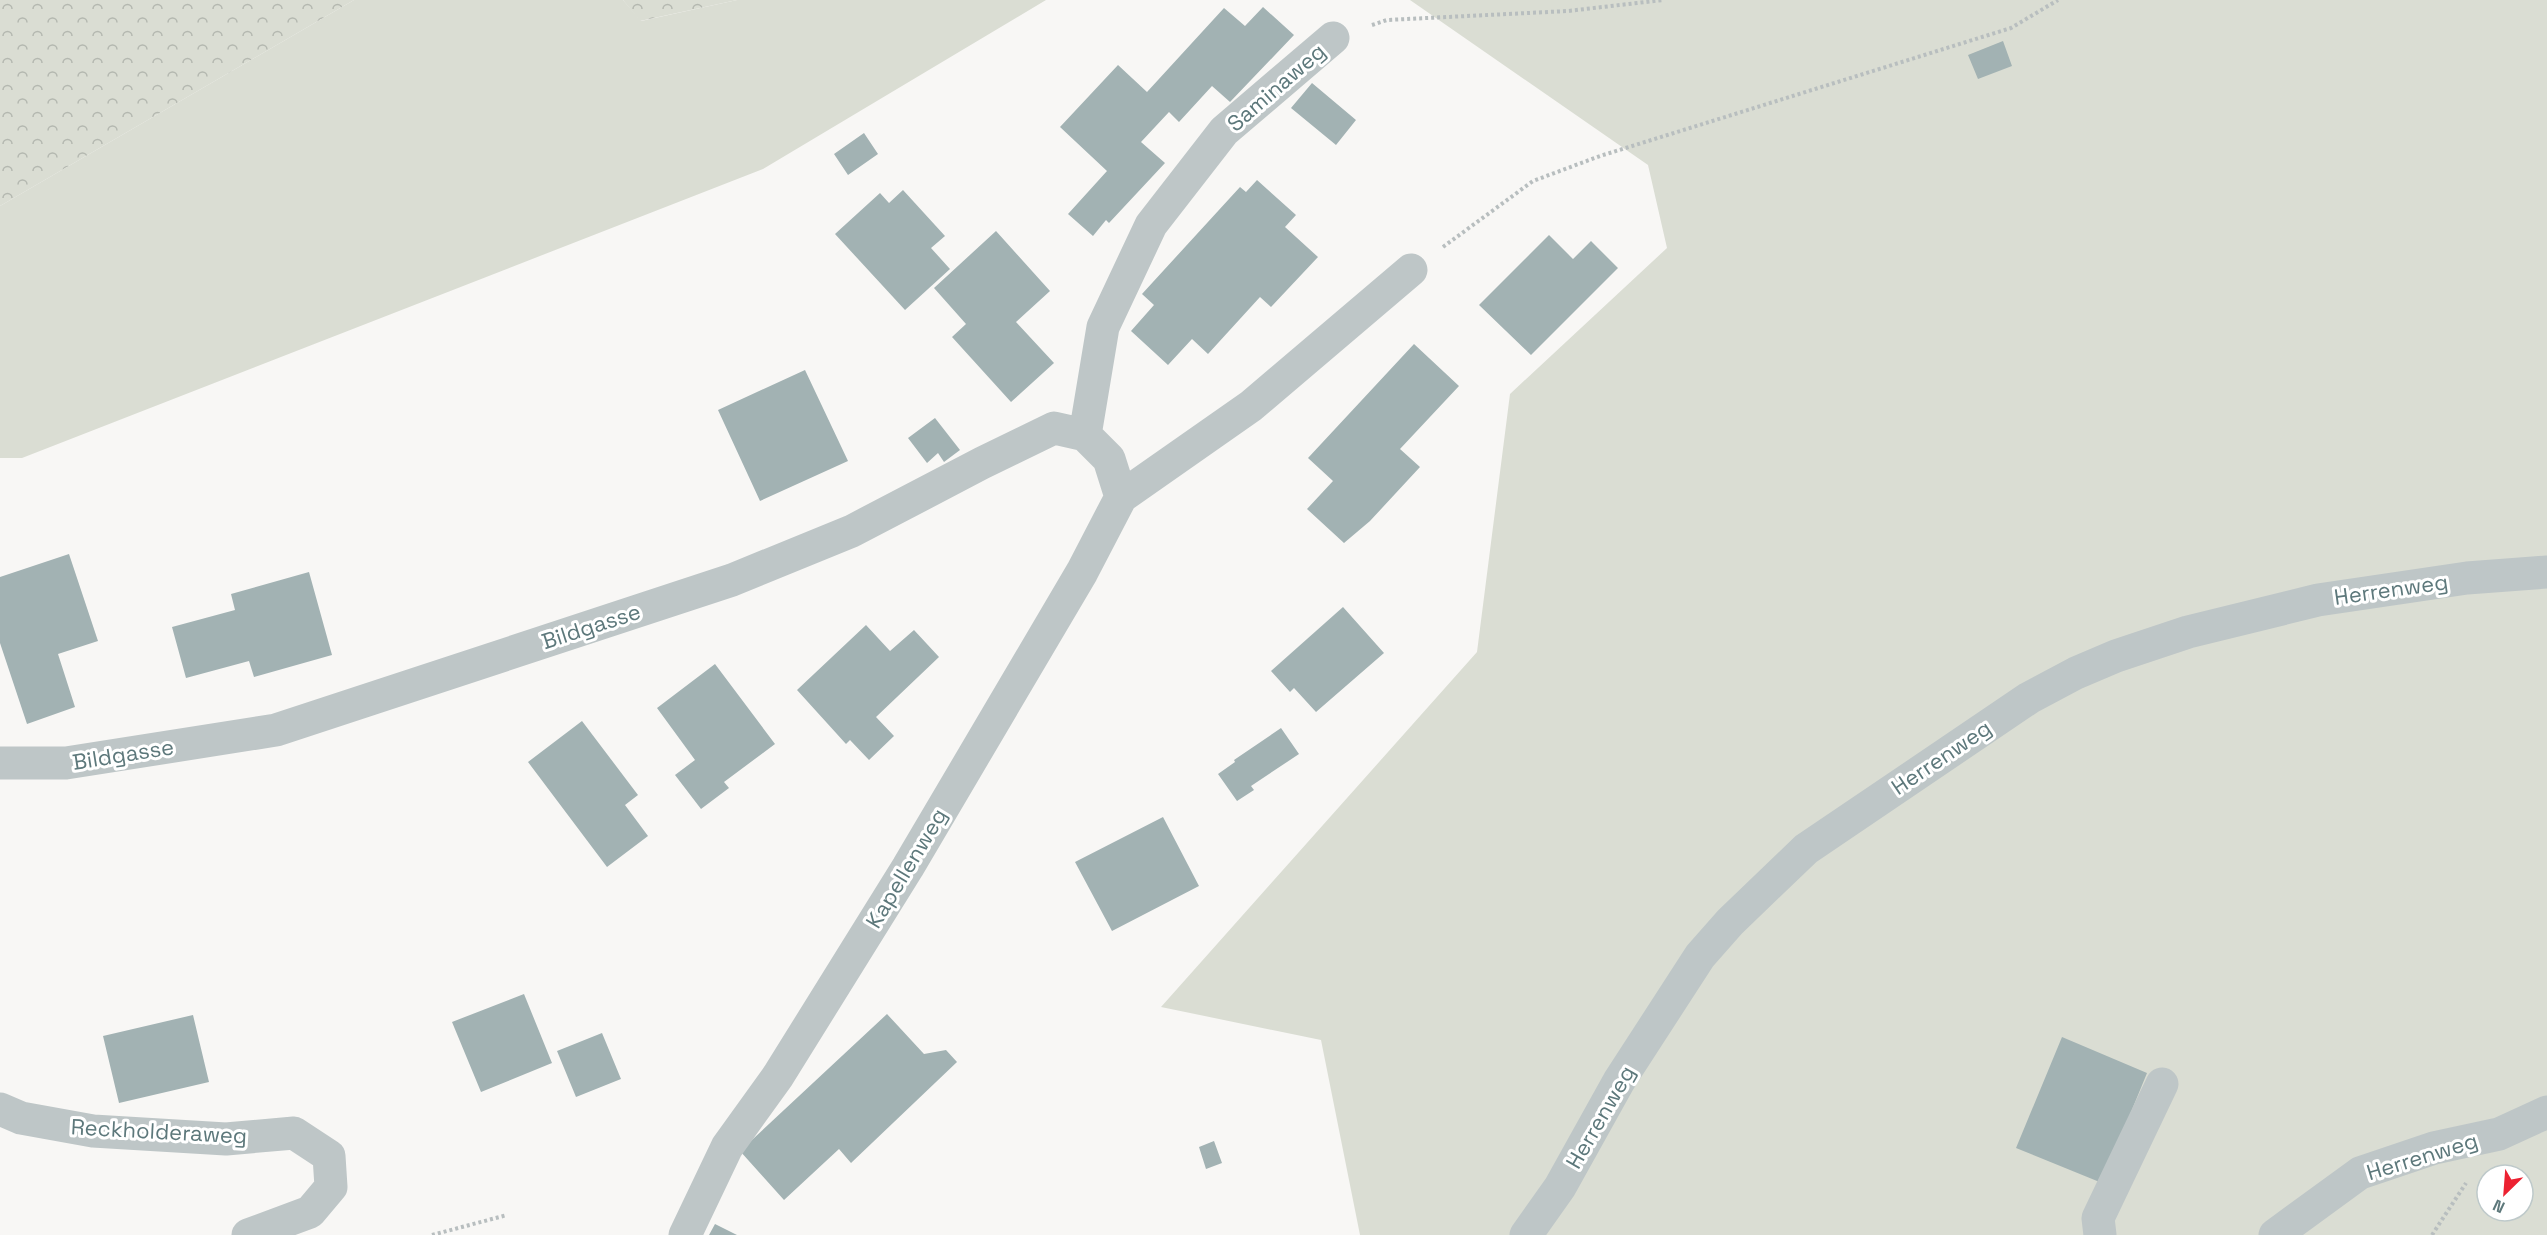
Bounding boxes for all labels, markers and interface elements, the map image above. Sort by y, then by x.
street label: Saminaweg [1221,37,1331,137]
street label: Herrenweg [2332,567,2450,611]
street label: Bildgasse [538,597,644,655]
street label: Herrenweg [1886,713,1996,801]
street label: Bildgasse [70,732,176,776]
street label: Kapellenweg [859,803,953,933]
street label: Herrenweg [1559,1060,1641,1174]
street label: Reckholderaweg [70,1112,248,1150]
street label: Herrenweg [2363,1126,2481,1186]
north arrow [2475,1163,2535,1223]
text: N [2490,1194,2508,1218]

